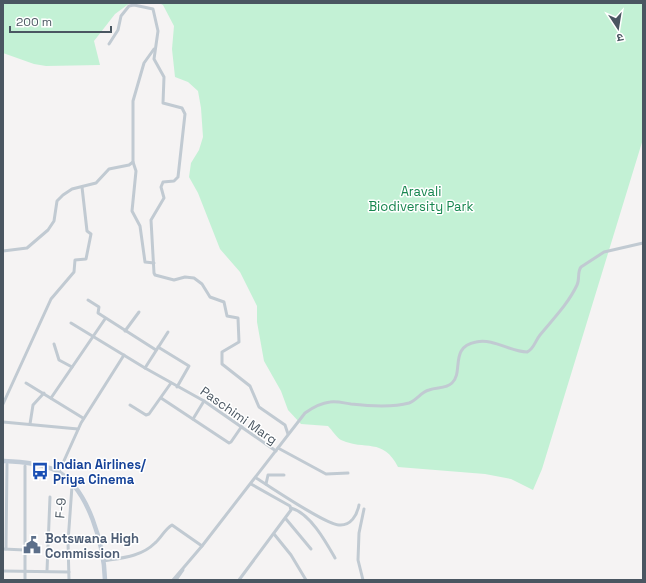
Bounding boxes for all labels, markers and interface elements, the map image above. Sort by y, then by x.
scale bar [10,8,111,34]
north arrow [598,8,638,48]
text: 200 m [16,14,52,30]
text: उ [615,30,625,45]
park label: Aravali Biodiversity Park [369,183,473,215]
street label: Paschimi Marg [197,383,281,448]
place label: Indian Airlines/ Priya Cinema [53,456,147,488]
bus stop icon: Indian Airlines/ Priya Cinema [30,461,50,481]
street label: F-9 [51,497,70,519]
place label: Botswana High Commission [45,530,139,562]
public building icon: Botswana High Commission [22,535,42,555]

